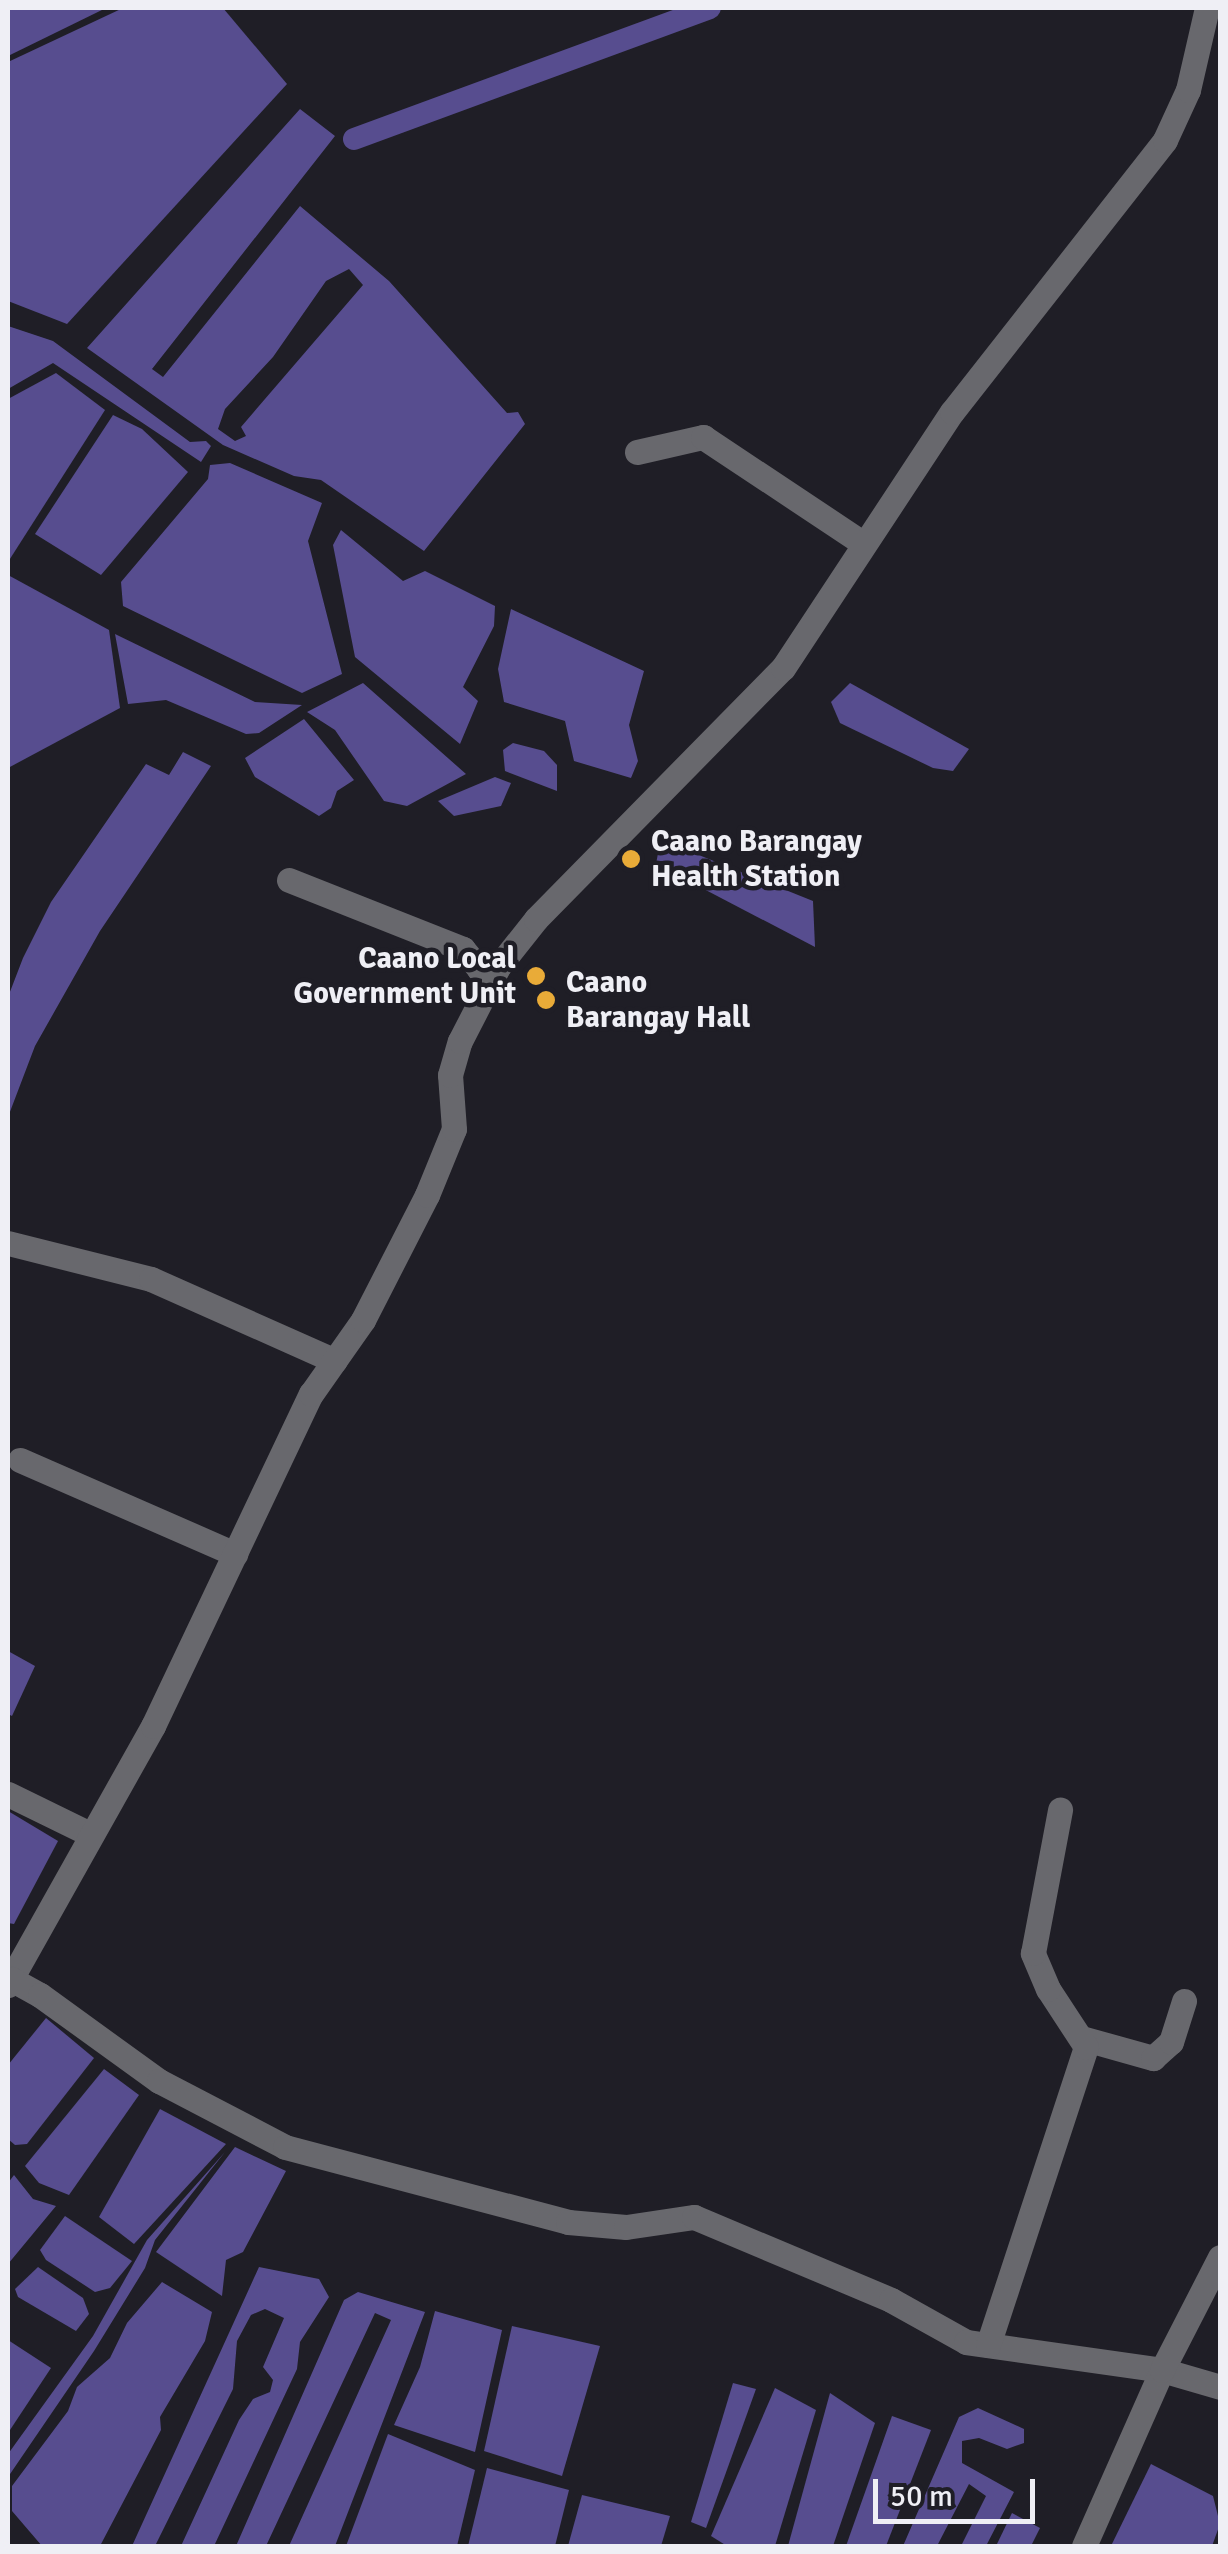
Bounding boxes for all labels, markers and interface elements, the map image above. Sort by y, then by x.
place label: Caano Barangay Health Station [651,824,862,894]
marker: Caano Barangay Health Station [620,848,642,870]
place label: Caano Local Government Unit [294,941,516,1012]
marker: Caano Local Government Unit [525,965,547,987]
place label: Caano Barangay Hall [566,965,750,1036]
marker: Caano Barangay Hall [535,989,557,1011]
scale bar [878,2459,1040,2521]
text: 50 m [890,2478,953,2515]

